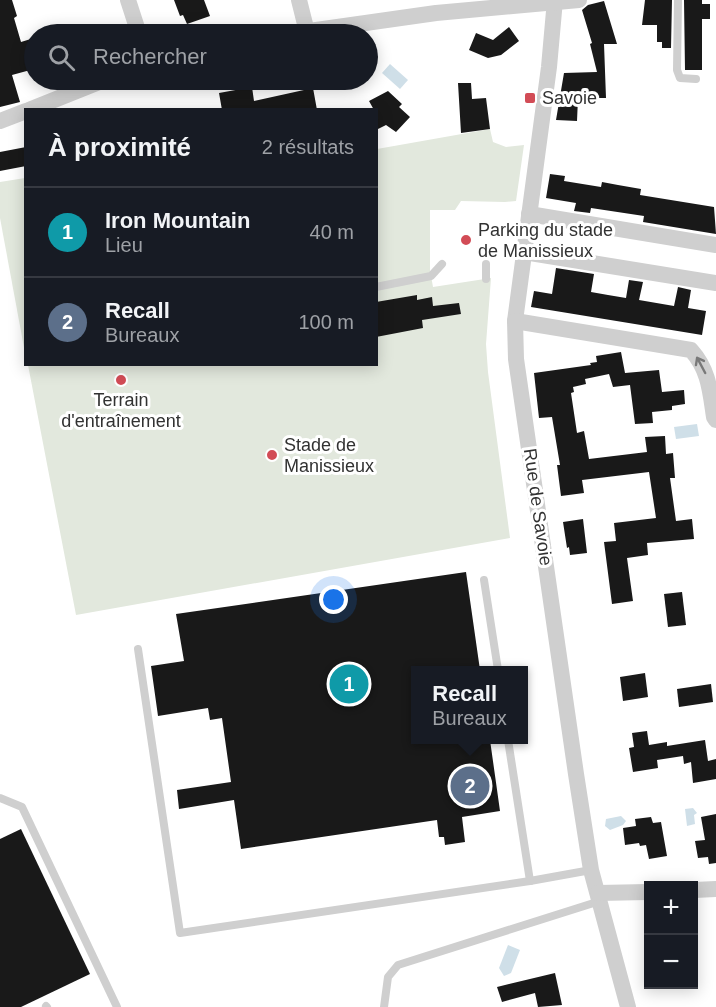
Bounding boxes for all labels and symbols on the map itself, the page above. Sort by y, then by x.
place label: Savoie [542,88,597,108]
marker: Savoie [523,91,537,105]
place label: Parking du stade de Manissieux [478,220,613,261]
marker: Parking du stade de Manissieux [459,233,473,247]
one-way arrow [695,356,706,374]
marker: Terrain d'entraînement [114,373,128,387]
place label: Terrain d'entraînement [61,390,181,431]
place label: Stade de Manissieux [284,435,374,476]
street label: Rue de Savoie [520,447,556,567]
marker: Stade de Manissieux [265,448,279,462]
your location [319,585,348,614]
pin: 1 [330,662,368,706]
pin: 2 [450,764,490,808]

